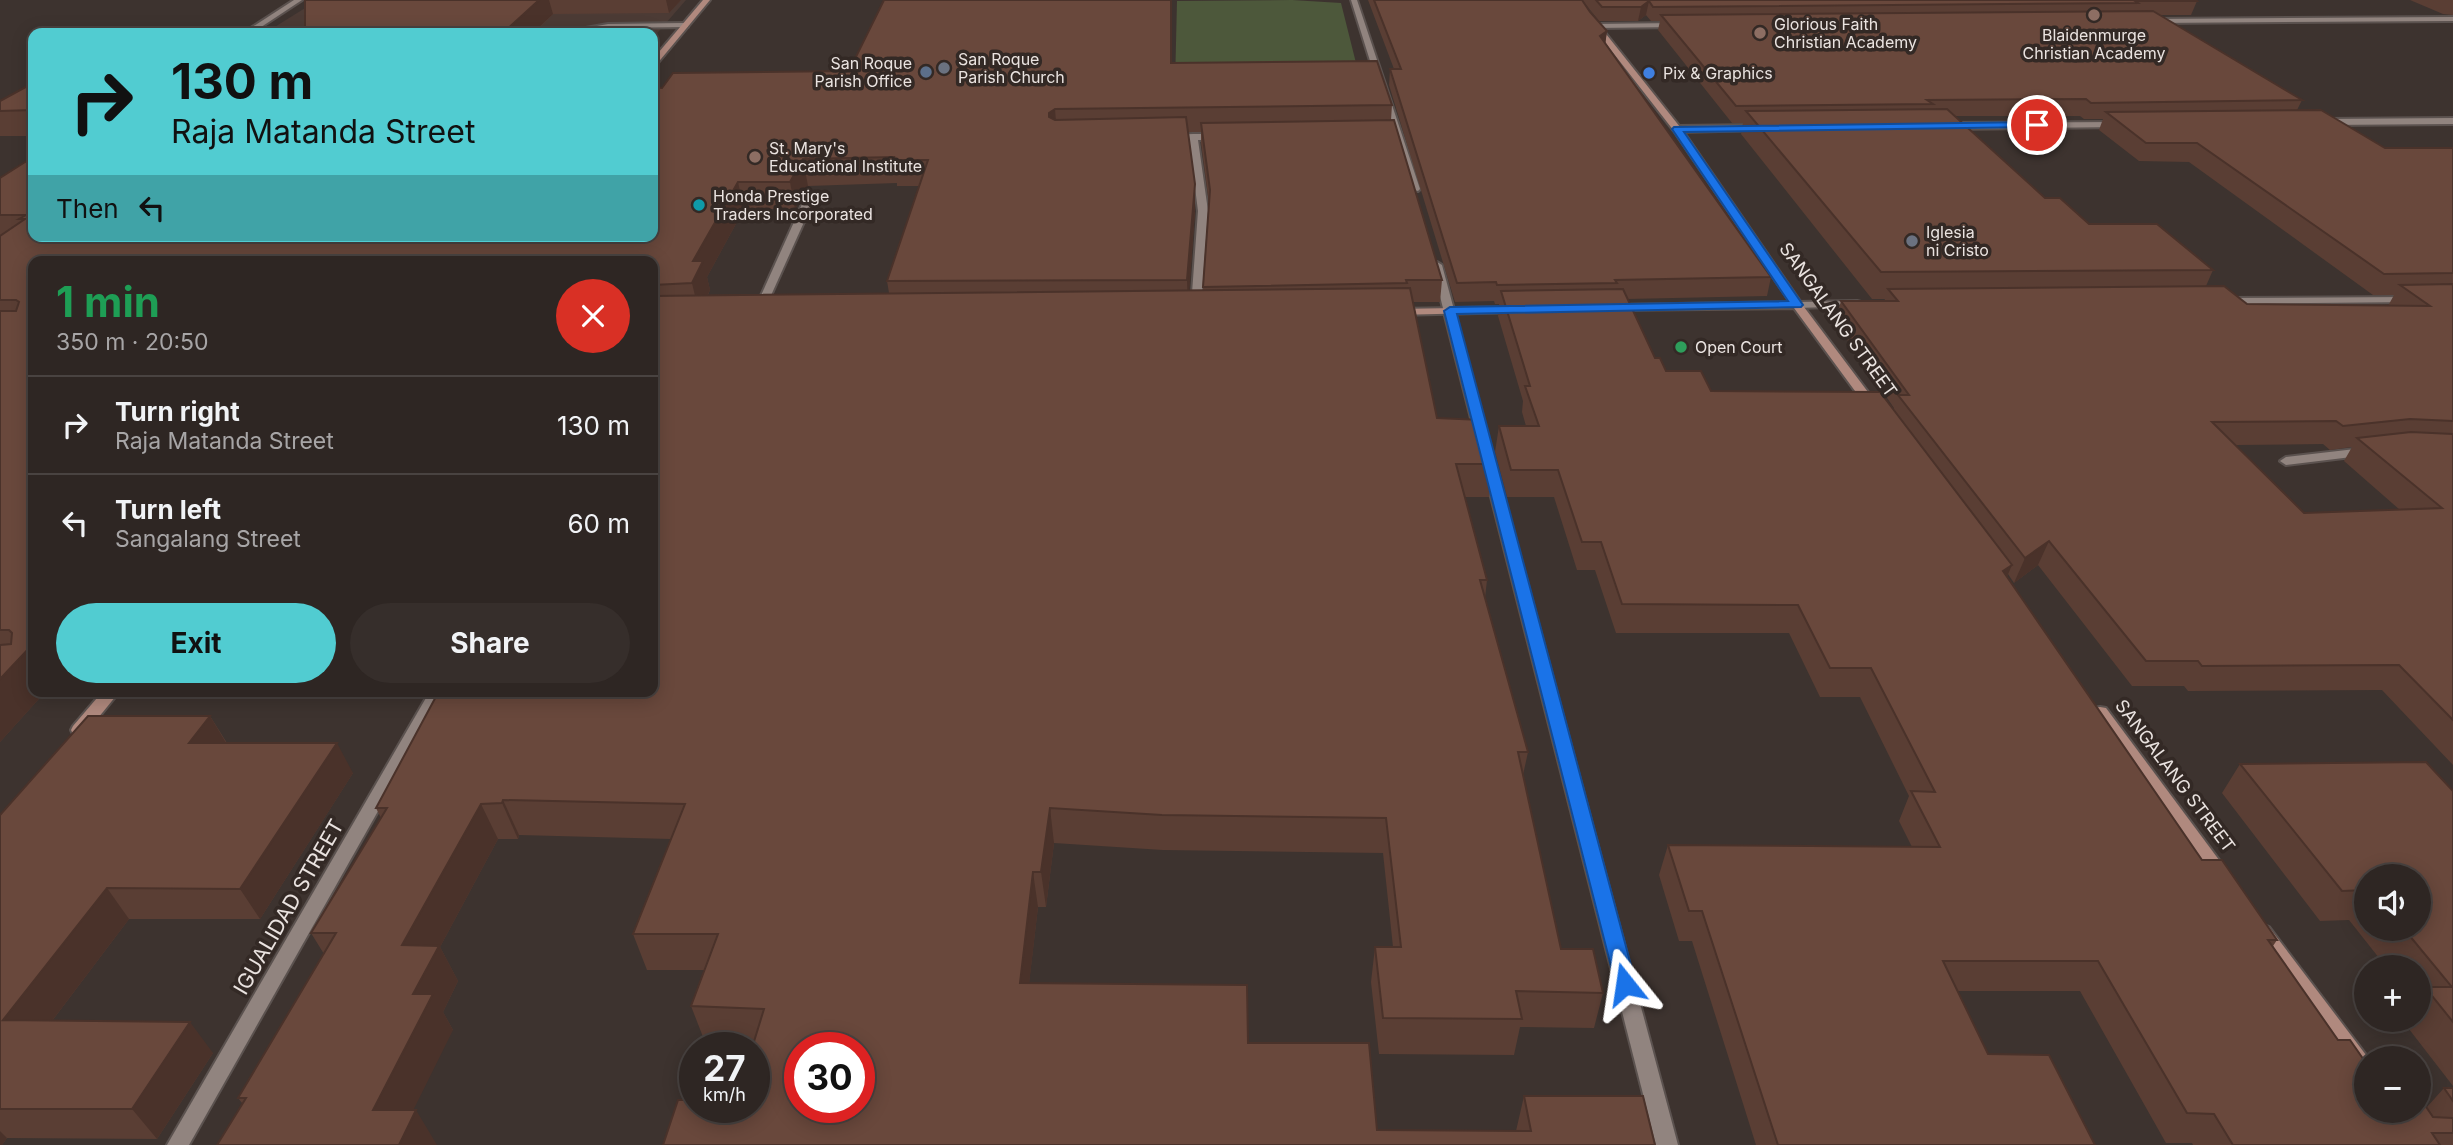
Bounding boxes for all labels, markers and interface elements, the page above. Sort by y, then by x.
marker: Blaidenmurge Christian Academy [2086,7,2102,23]
place label: Glorious Faith Christian Academy [1774,14,1917,52]
marker: Glorious Faith Christian Academy [1752,25,1768,41]
place label: Blaidenmurge Christian Academy [2022,25,2166,63]
place label: San Roque Parish Church [958,49,1065,87]
text: 130 m [171,52,313,111]
place label: San Roque Parish Office [814,53,912,91]
icon: right [56,56,147,147]
marker: San Roque Parish Church [936,60,952,76]
place label: Pix & Graphics [1663,63,1773,83]
marker: San Roque Parish Office [918,64,934,80]
marker: Pix & Graphics [1641,65,1657,81]
pin [2007,95,2067,155]
icon: arrive [2018,106,2056,144]
text: Raja Matanda Street [171,112,475,151]
place label: St. Mary's Educational Institute [769,138,922,176]
marker: St. Mary's Educational Institute [747,149,763,165]
place label: Honda Prestige Traders Incorporated [713,186,873,224]
icon: left [133,189,171,227]
text: Then [56,193,119,224]
marker: Honda Prestige Traders Incorporated [691,197,707,213]
place label: Iglesia ni Cristo [1926,222,1989,260]
marker: Iglesia ni Cristo [1904,233,1920,249]
street label: SANGALANG STREET [1775,238,1901,401]
text: 1 min [56,276,160,327]
button: close [556,279,630,353]
text: 350 m · 20:50 [56,328,209,356]
place label: Open Court [1695,337,1783,357]
marker: Open Court [1673,339,1689,355]
text: Turn right [115,396,240,427]
icon: right [56,406,94,444]
text: 130 m [557,410,630,441]
text: Raja Matanda Street [115,427,334,455]
text: Turn left [115,494,221,525]
icon: left [56,504,94,542]
text: 60 m [567,508,630,539]
text: Sangalang Street [115,525,301,553]
button: Exit [56,603,336,683]
button: Share [350,603,630,683]
street label: SANGALANG STREET [2111,695,2240,856]
street label: IGUALIDAD STREET [228,815,349,999]
map controls [2354,864,2431,1123]
button: sound [2354,864,2431,941]
position arrow [1588,947,1662,1021]
button: + [2354,955,2431,1032]
speed limit sign: 30 [784,1032,875,1123]
button: − [2354,1046,2431,1123]
text: 27 [703,1047,746,1089]
text: km/h [703,1084,746,1105]

